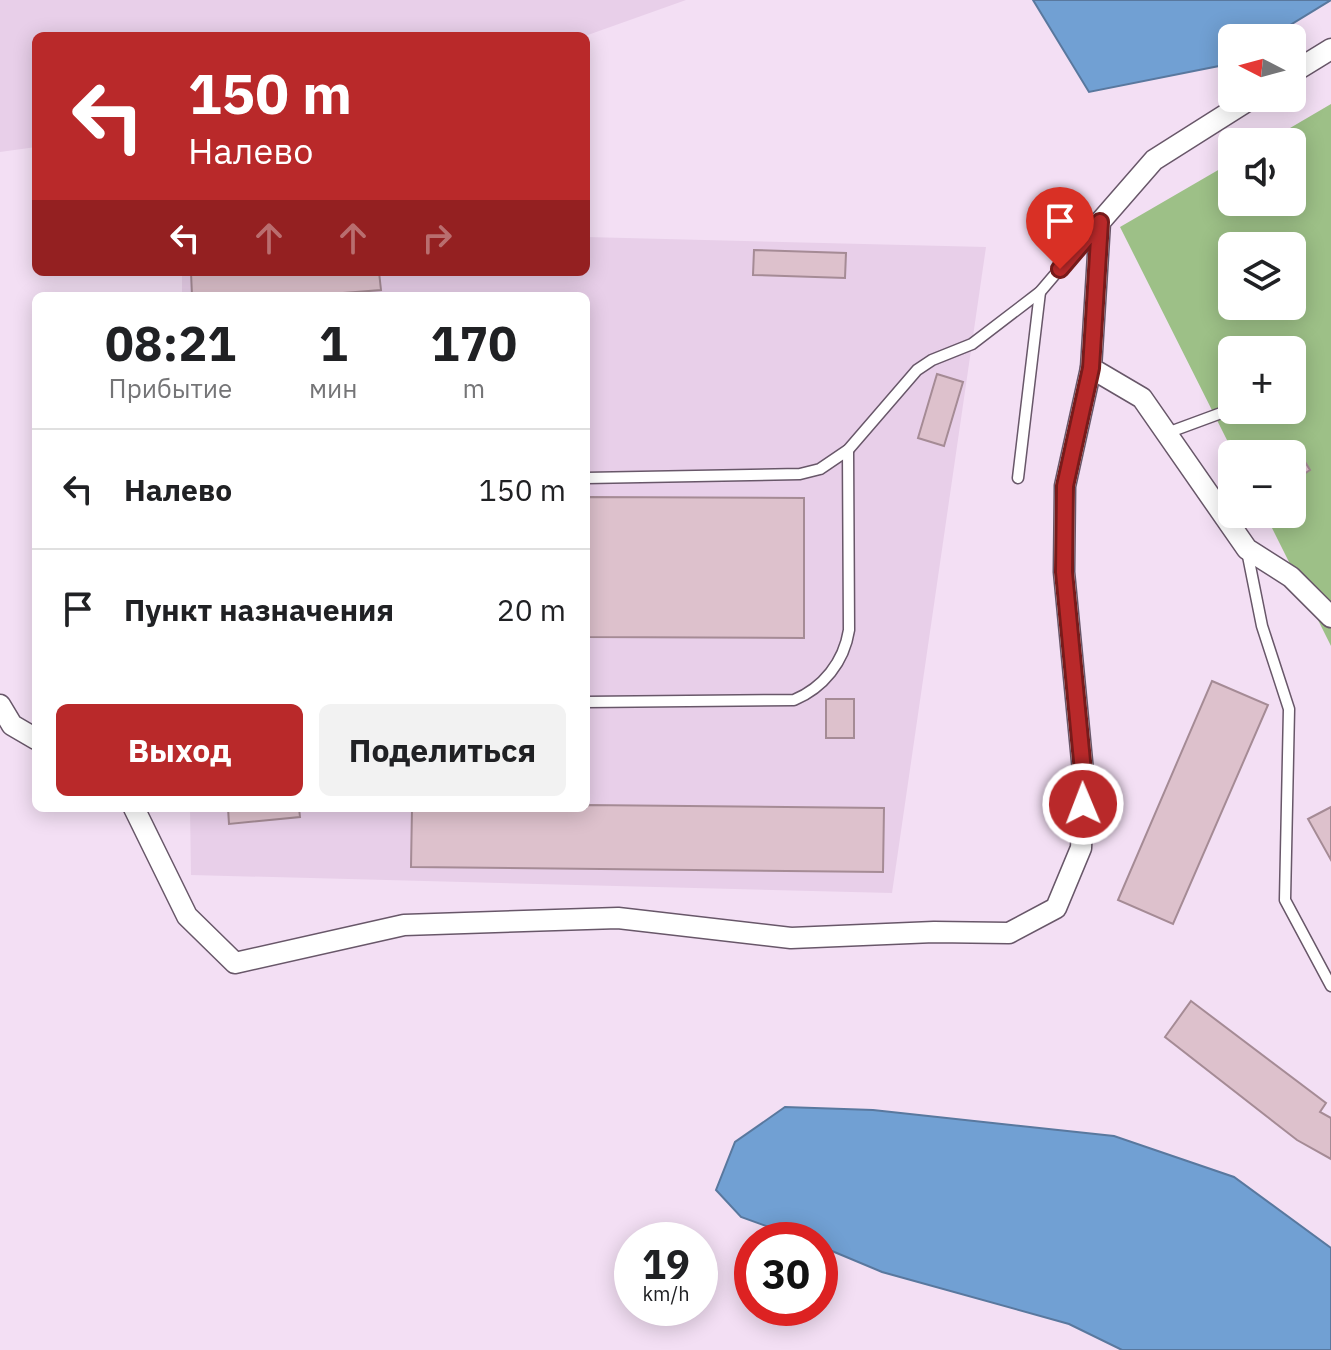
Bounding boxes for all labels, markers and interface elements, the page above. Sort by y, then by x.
north arrow [1218,24,1306,112]
map controls [1218,24,1306,528]
text: 150 m [188,57,352,129]
icon: left [56,64,160,168]
text: Налево [188,127,313,174]
button: sound [1218,128,1306,216]
pin [1026,187,1094,269]
icon: arrive [1038,199,1082,243]
icon: left [163,216,207,260]
icon: ahead [247,216,291,260]
icon: ahead [331,216,375,260]
icon: right [415,216,459,260]
button: layers [1218,232,1306,320]
text: 08:21 [105,312,236,374]
text: 1 [319,312,348,374]
text: 170 [431,312,517,374]
button: + [1218,336,1306,424]
text: Прибытие [109,371,232,405]
text: мин [309,371,358,405]
text: m [462,371,485,405]
button: − [1218,440,1306,528]
icon: left [56,467,100,511]
text: Налево [124,470,232,509]
text: 150 m [479,470,566,509]
icon: arrive [56,587,100,631]
text: Пункт назначения [124,590,394,629]
text: 20 m [497,590,566,629]
button: Выход [56,704,303,796]
button: Поделиться [319,704,566,796]
position arrow [1041,762,1125,846]
speed limit sign: 30 [734,1222,838,1326]
text: 19 [642,1238,690,1290]
text: km/h [642,1280,690,1307]

